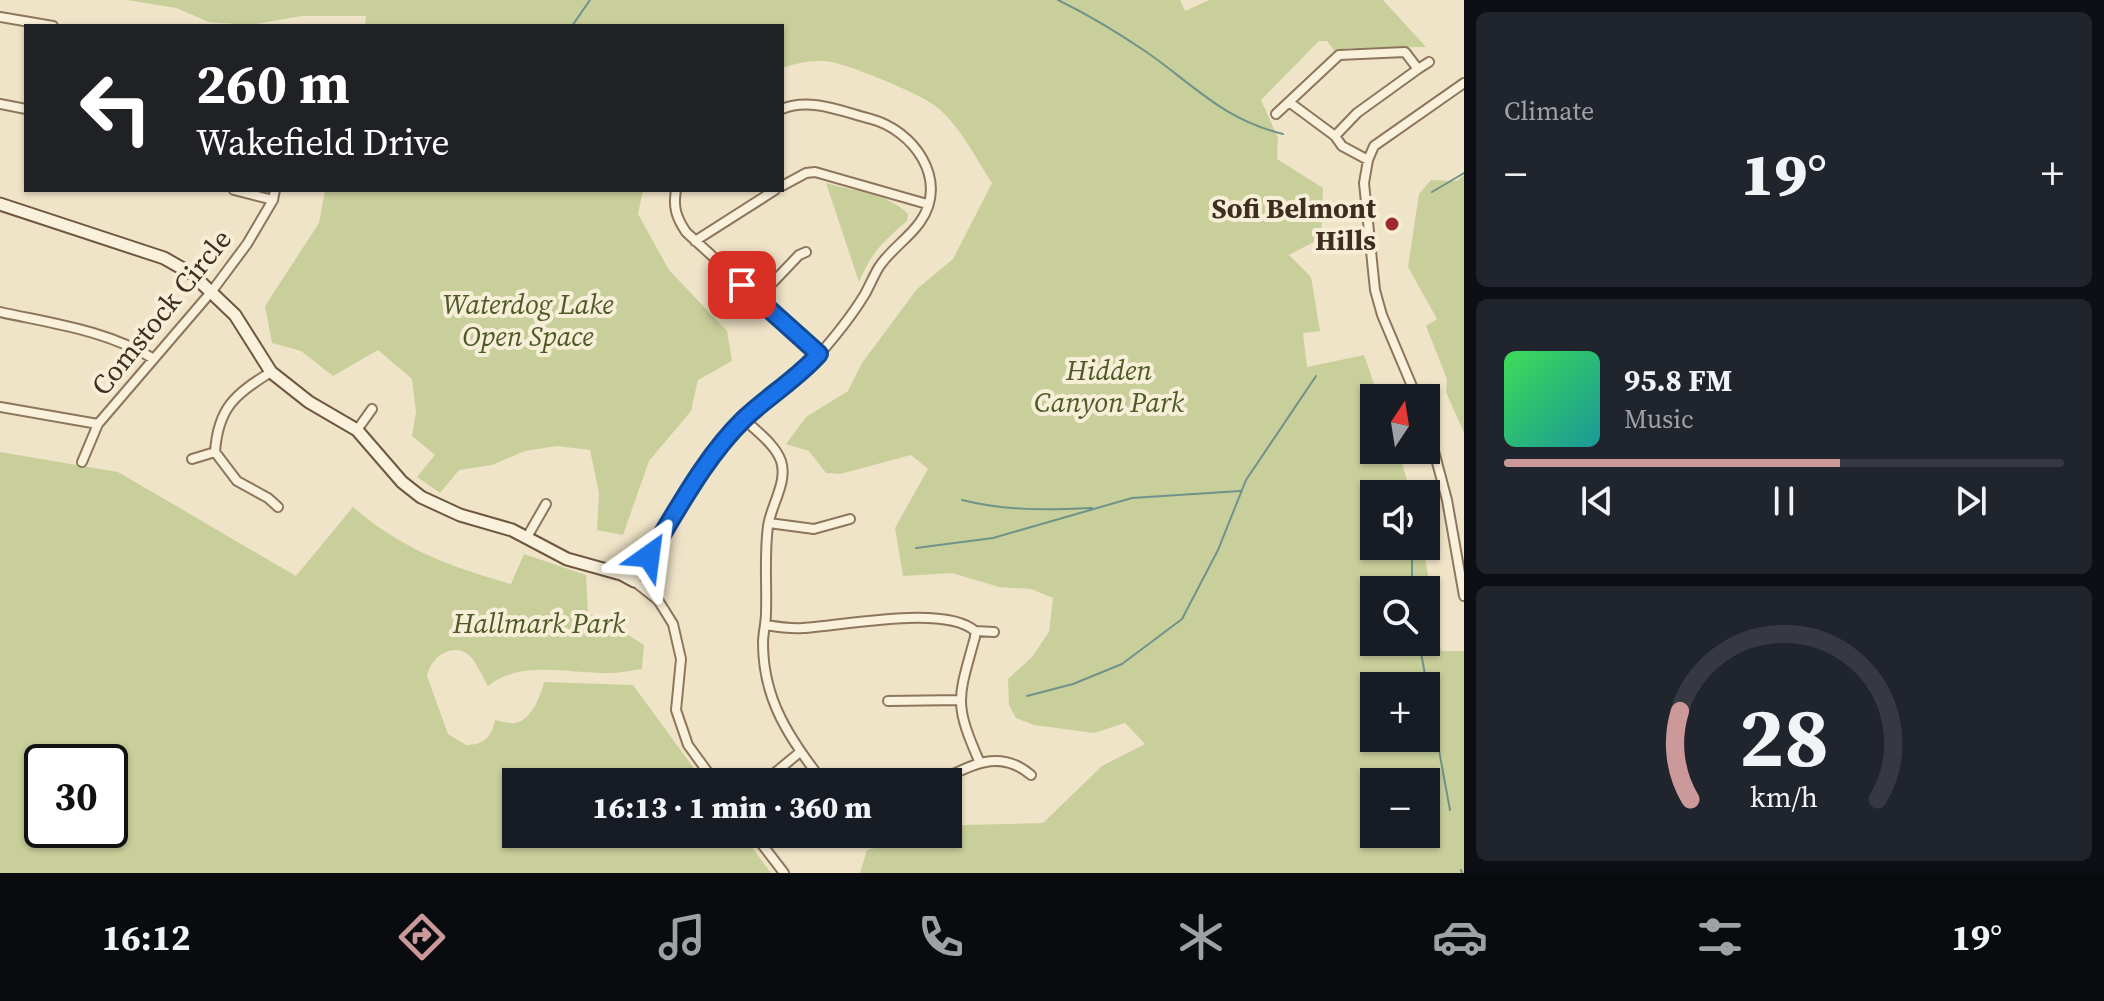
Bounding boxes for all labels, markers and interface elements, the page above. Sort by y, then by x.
text: 260 m [196,45,350,122]
icon: left [64,56,168,160]
text: Climate [1504,93,1594,129]
text: Wakefield Drive [196,118,450,167]
text: 19° [1741,133,1827,215]
text: − [1504,143,1527,204]
text: + [2041,143,2064,204]
place label: Sofi Belmont Hills [1212,189,1377,259]
marker: Sofi Belmont Hills [1383,215,1401,233]
street label: Comstock Circle [82,221,240,403]
pin [708,251,776,319]
icon: arrive [720,263,764,307]
park label: Waterdog Lake Open Space [442,285,614,355]
park label: Hidden Canyon Park [1034,351,1185,421]
text: 95.8 FM [1624,360,1732,401]
north arrow [1360,384,1440,464]
map controls [1360,384,1440,848]
text: Music [1624,401,1694,437]
icon: previous [1575,479,1619,523]
icon: pause [1762,479,1806,523]
icon: next [1949,479,1993,523]
button: sound [1360,480,1440,560]
position arrow [607,514,691,598]
button: search [1360,576,1440,656]
park label: Hallmark Park [452,604,626,642]
button: + [1360,672,1440,752]
text: 28 [1739,679,1829,793]
speed limit sign: 30 [24,744,128,848]
button: − [1360,768,1440,848]
text: km/h [1750,777,1818,817]
text: 16:13 · 1 min · 360 m [592,787,872,828]
icon: directions [394,909,450,965]
icon: music [654,909,710,965]
icon: phone [913,909,969,965]
icon: climate [1173,909,1229,965]
icon: car [1432,909,1488,965]
icon: filters [1692,909,1748,965]
text: 16:12 [102,913,191,962]
text: 19° [1951,913,2002,962]

